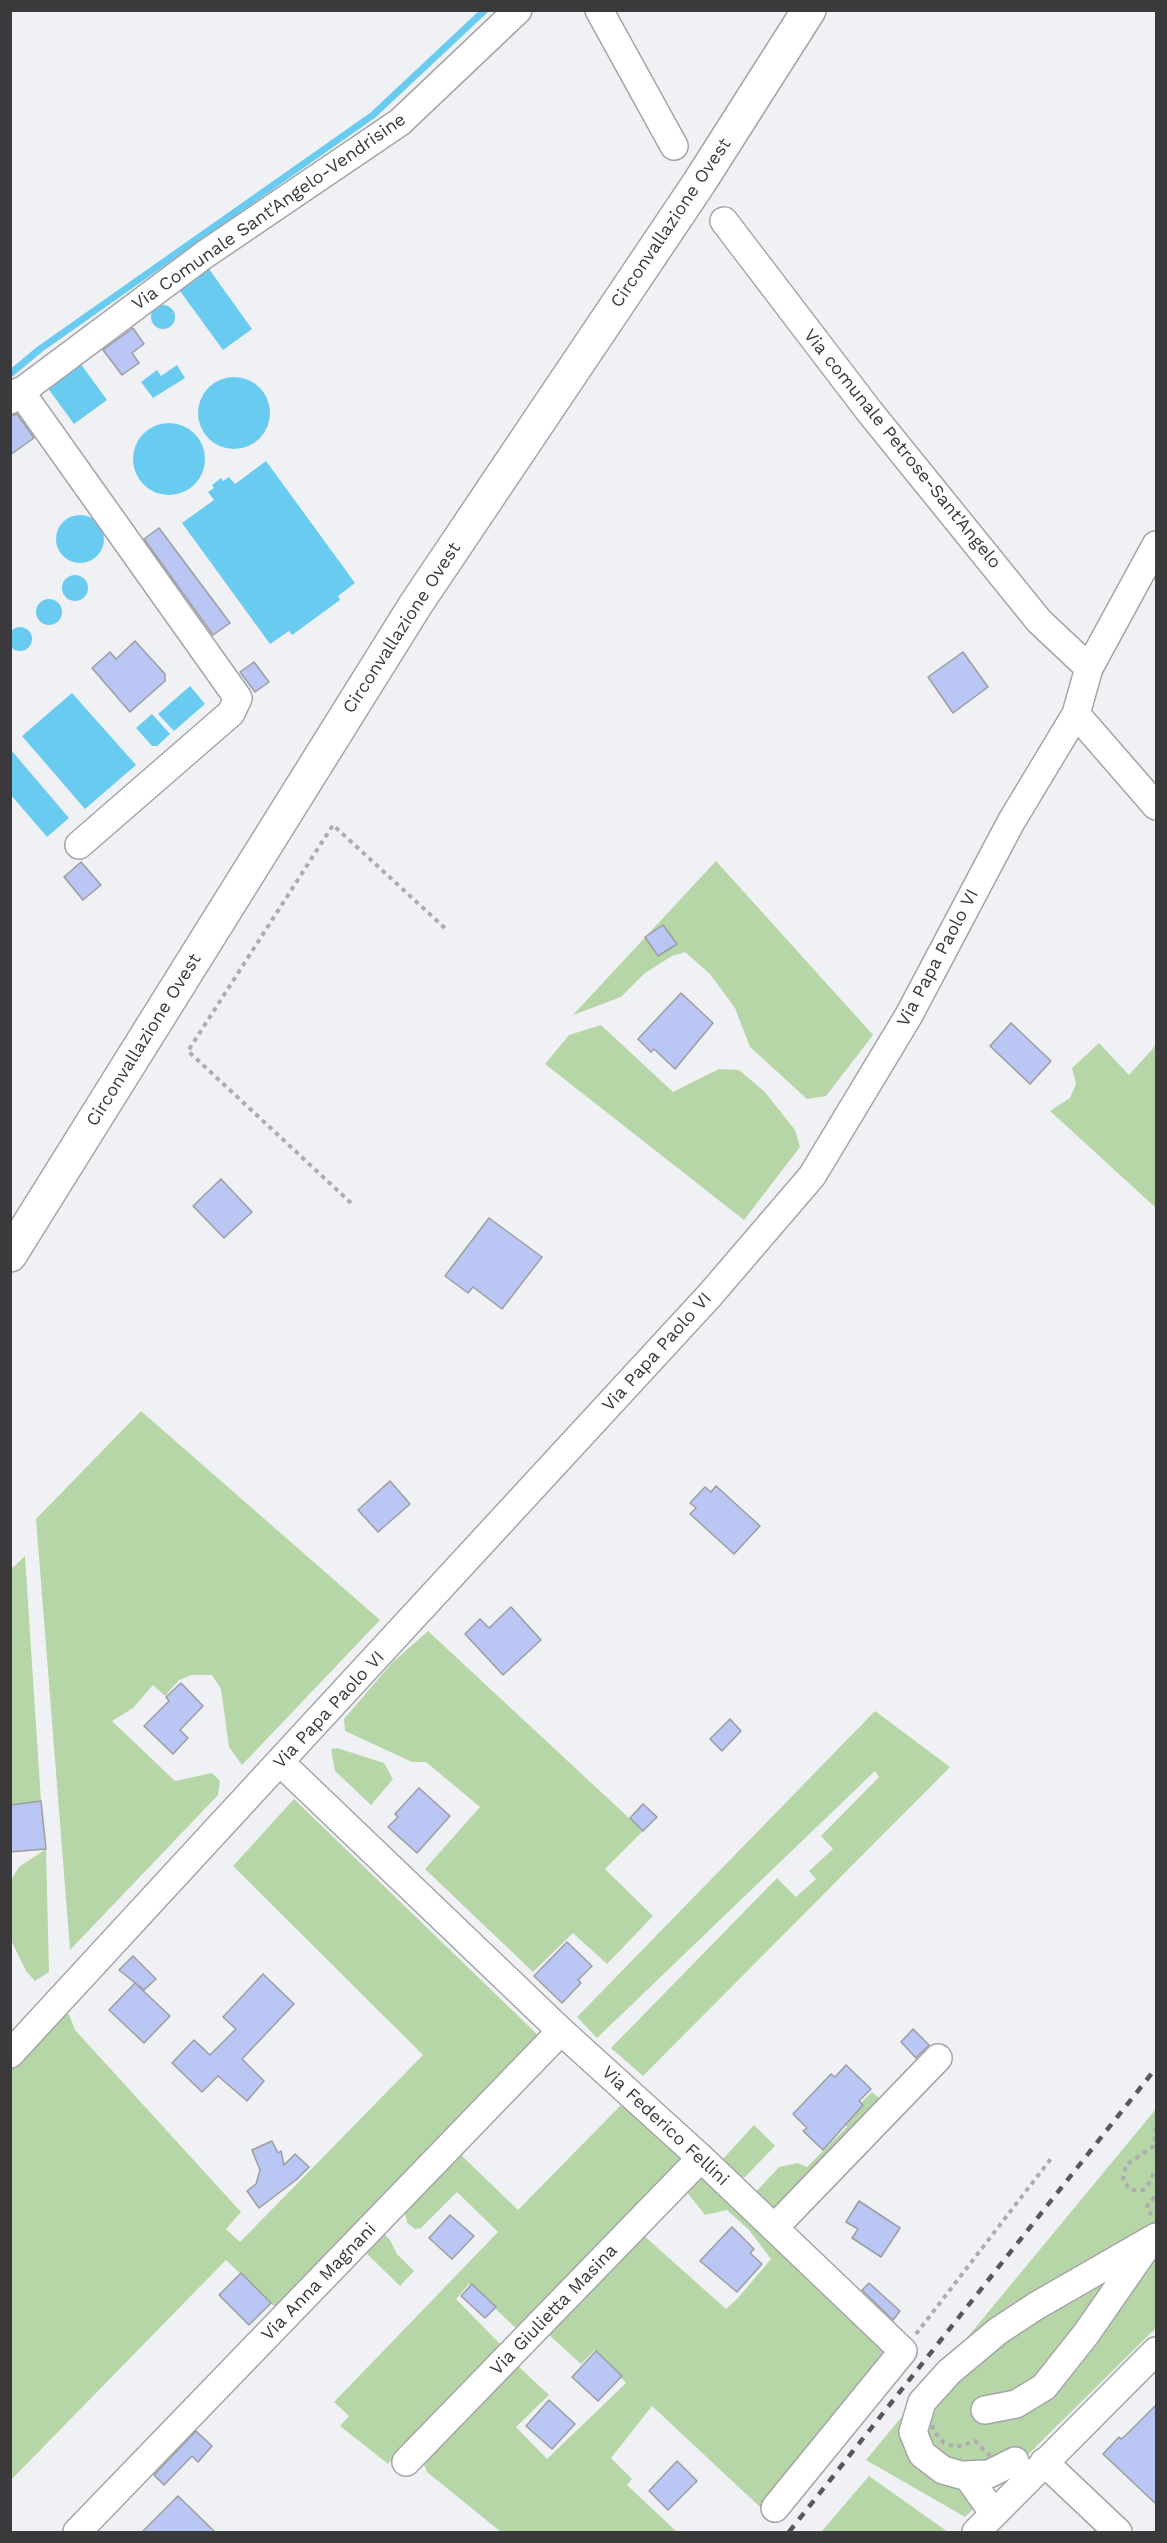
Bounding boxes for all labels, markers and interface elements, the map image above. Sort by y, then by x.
street label: Via Comunale Sant'Angelo-Vendrisine [128,109,410,315]
street label: Circonvallazione Ovest [606,134,736,312]
street label: Via comunale Petrose-Sant'Angelo [799,325,1005,573]
street label: Circonvallazione Ovest [339,538,465,718]
street label: Via Papa Paolo VI [893,885,983,1031]
street label: Circonvallazione Ovest [82,950,206,1130]
street label: Via Papa Paolo VI [598,1288,716,1416]
street label: Via Papa Paolo VI [269,1647,389,1773]
street label: Via Federico Fellini [597,2061,733,2191]
street label: Via Anna Magnani [257,2219,381,2345]
street label: Via Giulietta Masina [486,2240,622,2380]

